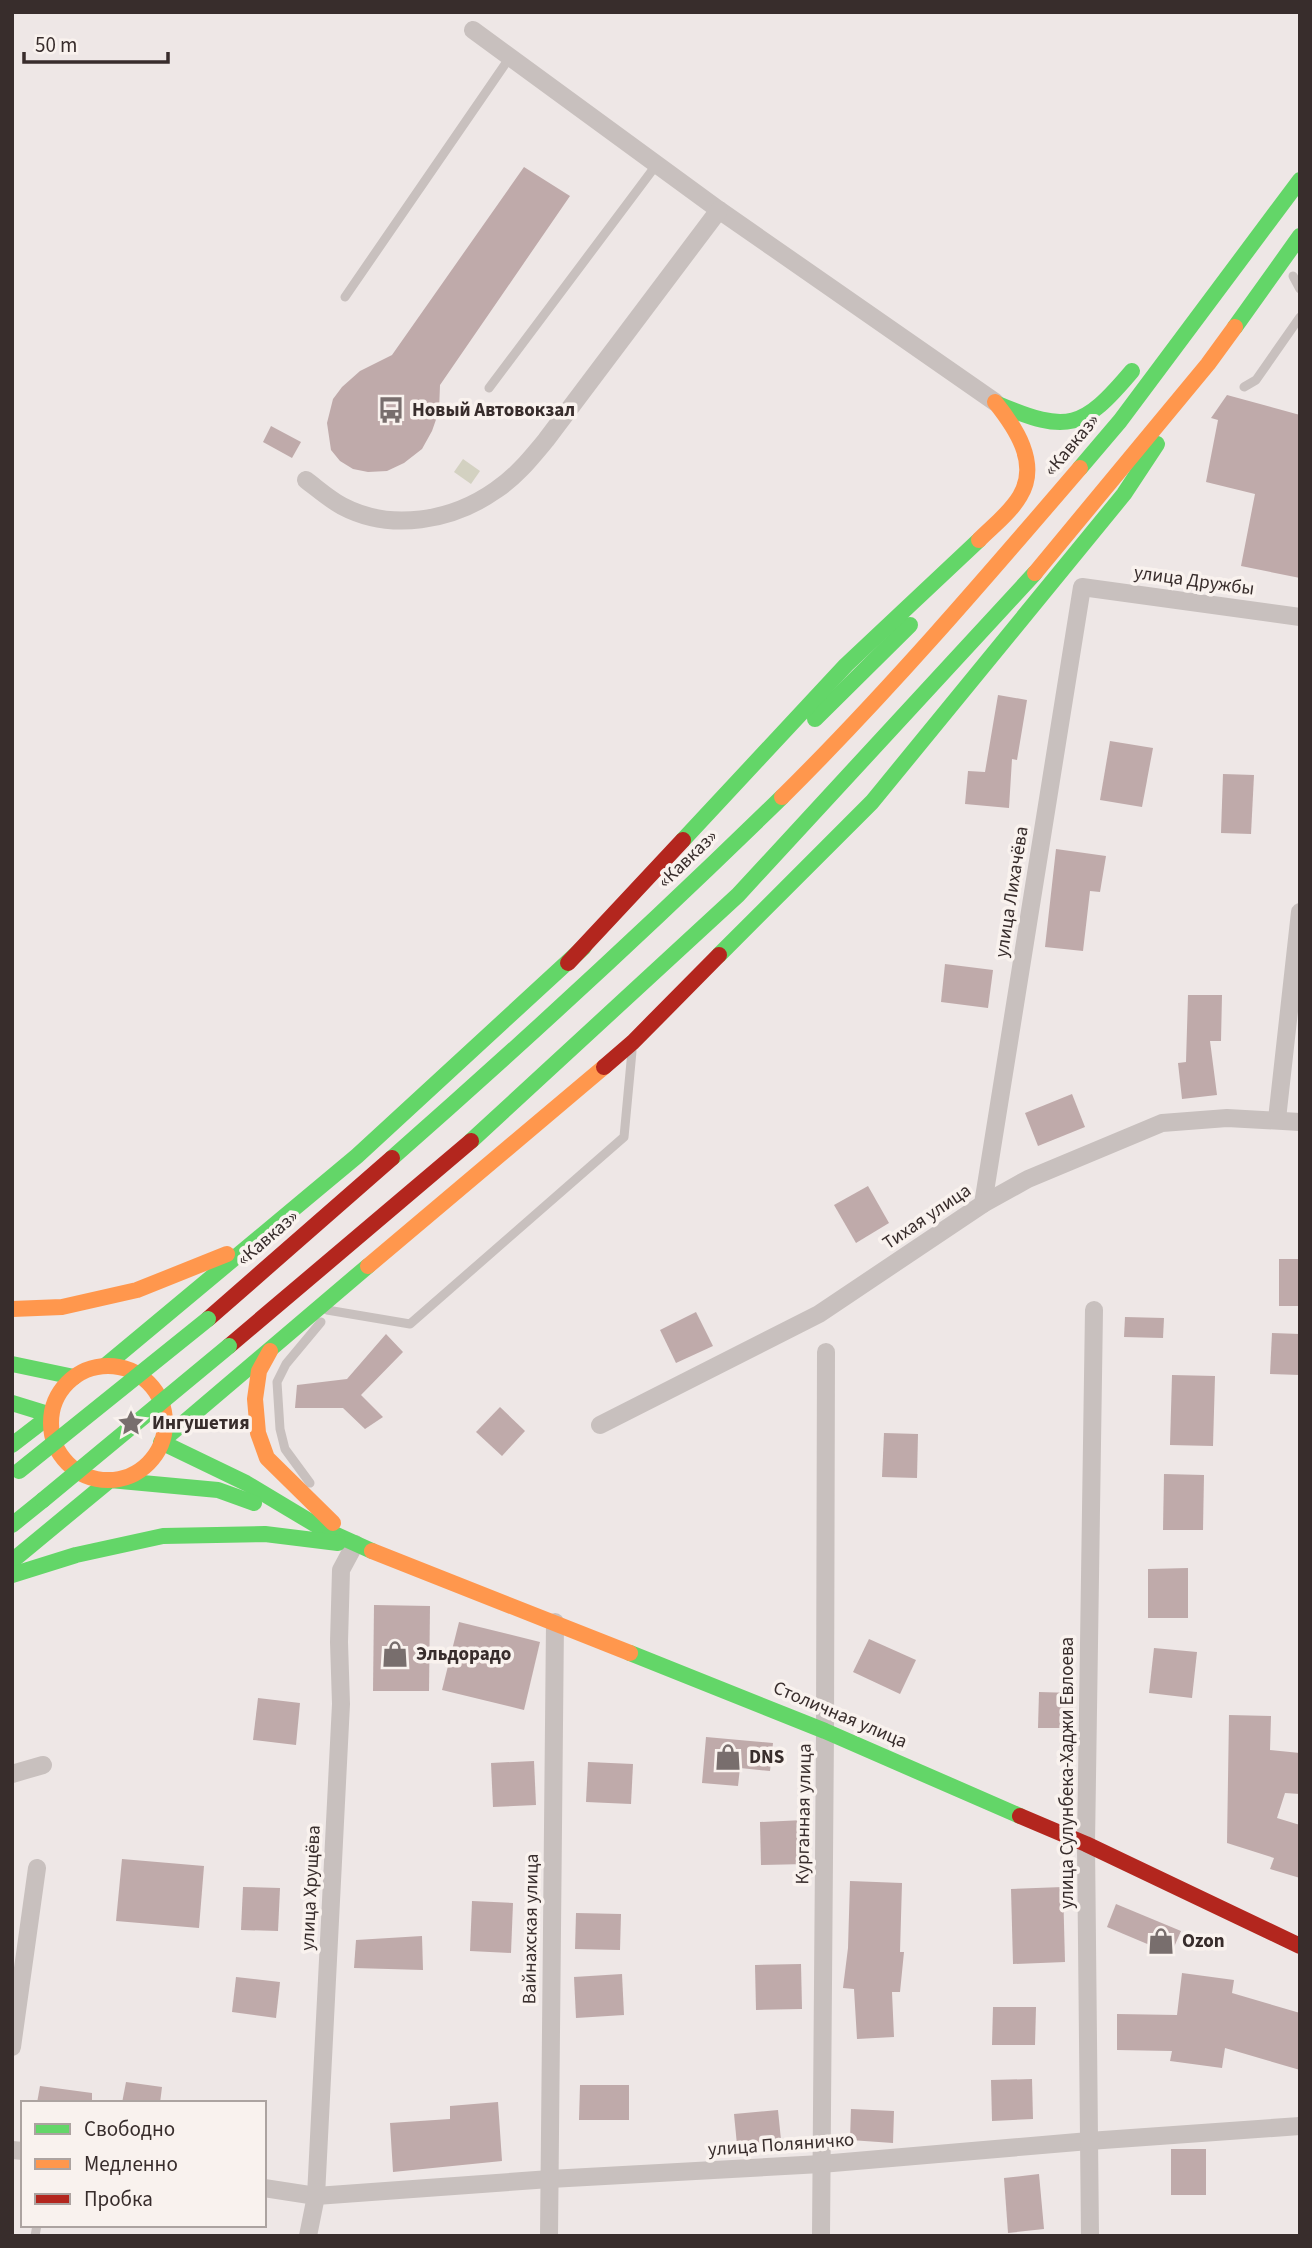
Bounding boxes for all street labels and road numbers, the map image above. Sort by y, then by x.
street label: «Кавказ» [1038,408,1106,482]
street label: улица Дружбы [1132,559,1256,603]
street label: «Кавказ» [652,824,724,894]
street label: улица Лихачёва [988,824,1036,960]
street label: Тихая улица [877,1177,977,1257]
street label: «Кавказ» [231,1204,305,1272]
street label: улица Сулунбека-Хаджи Евлоева [1054,1637,1081,1909]
street label: Столичная улица [769,1675,911,1755]
street label: Курганная улица [789,1743,819,1885]
street label: улица Хрущёва [294,1824,328,1952]
street label: Вайнахская улица [516,1853,546,2005]
street label: улица Поляничко [707,2126,855,2164]

